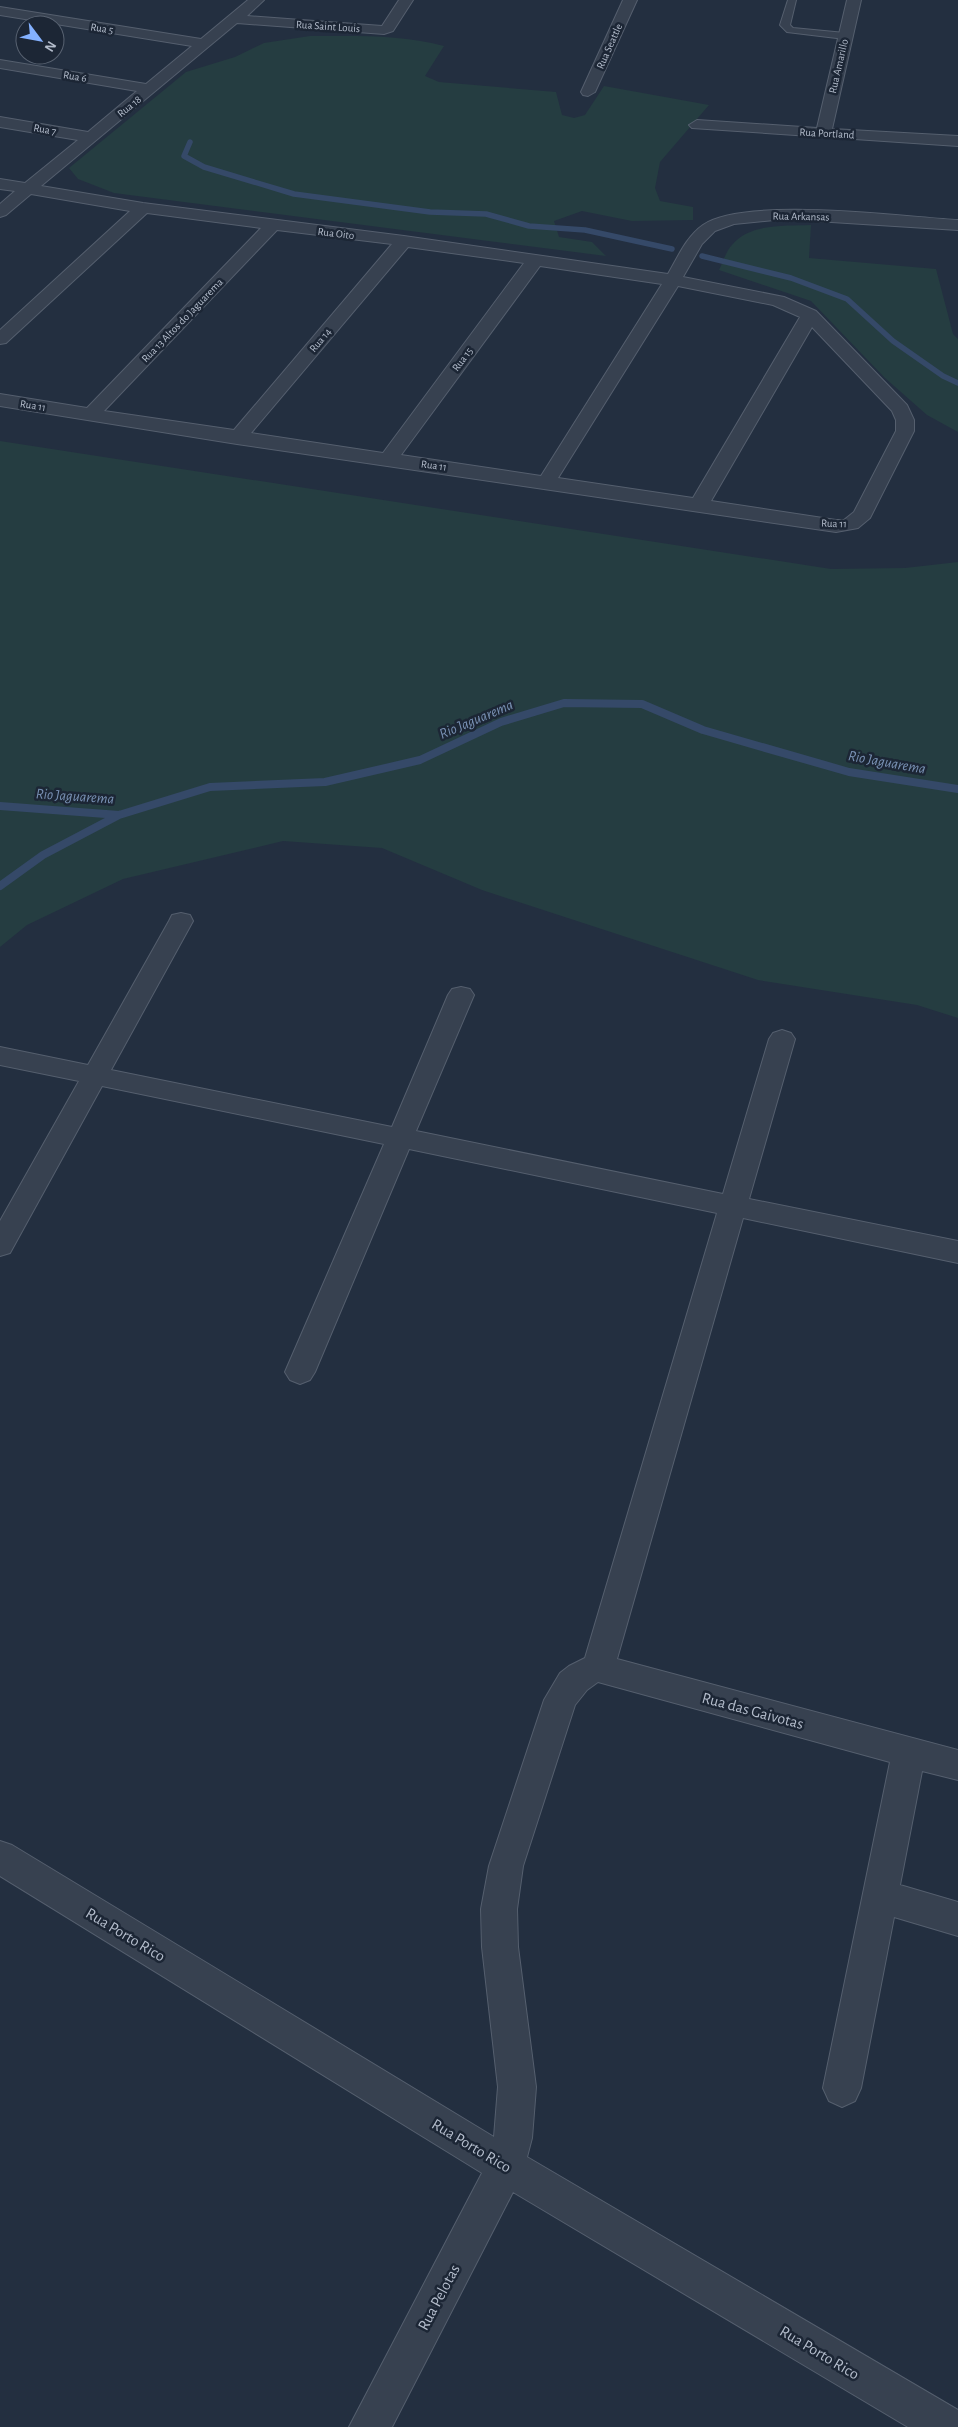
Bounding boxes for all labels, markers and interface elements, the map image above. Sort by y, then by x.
north arrow [15,15,65,65]
street label: Rua Saint Louis [296,19,360,34]
street label: Rua 5 [90,21,115,36]
street label: Rua Seattle [595,22,624,71]
street label: Rua Amarillo [827,38,850,94]
text: N [42,39,59,54]
street label: Rua 6 [62,69,87,84]
street label: Rua 18 [115,93,143,119]
street label: Rua 7 [33,122,58,137]
street label: Rua Portland [799,127,855,140]
street label: Rua Arkansas [772,211,830,222]
street label: Rua Oito [317,226,355,241]
street label: Rua 13 Altos do Jaguarema [140,276,225,364]
street label: Rua 14 [307,326,333,354]
street label: Rua 15 [450,345,475,373]
street label: Rua 11 [19,398,47,413]
street label: Rua 11 [420,458,448,473]
street label: Rua 11 [821,518,847,529]
water label: Rio Jaguarema [437,697,515,742]
water label: Rio Jaguarema [847,748,927,777]
water label: Rio Jaguarema [35,786,115,807]
street label: Rua das Gaivotas [700,1690,805,1732]
street label: Rua Porto Rico [83,1905,168,1965]
street label: Rua Porto Rico [429,2116,514,2176]
street label: Rua Pelotas [415,2262,463,2333]
street label: Rua Porto Rico [777,2323,862,2383]

